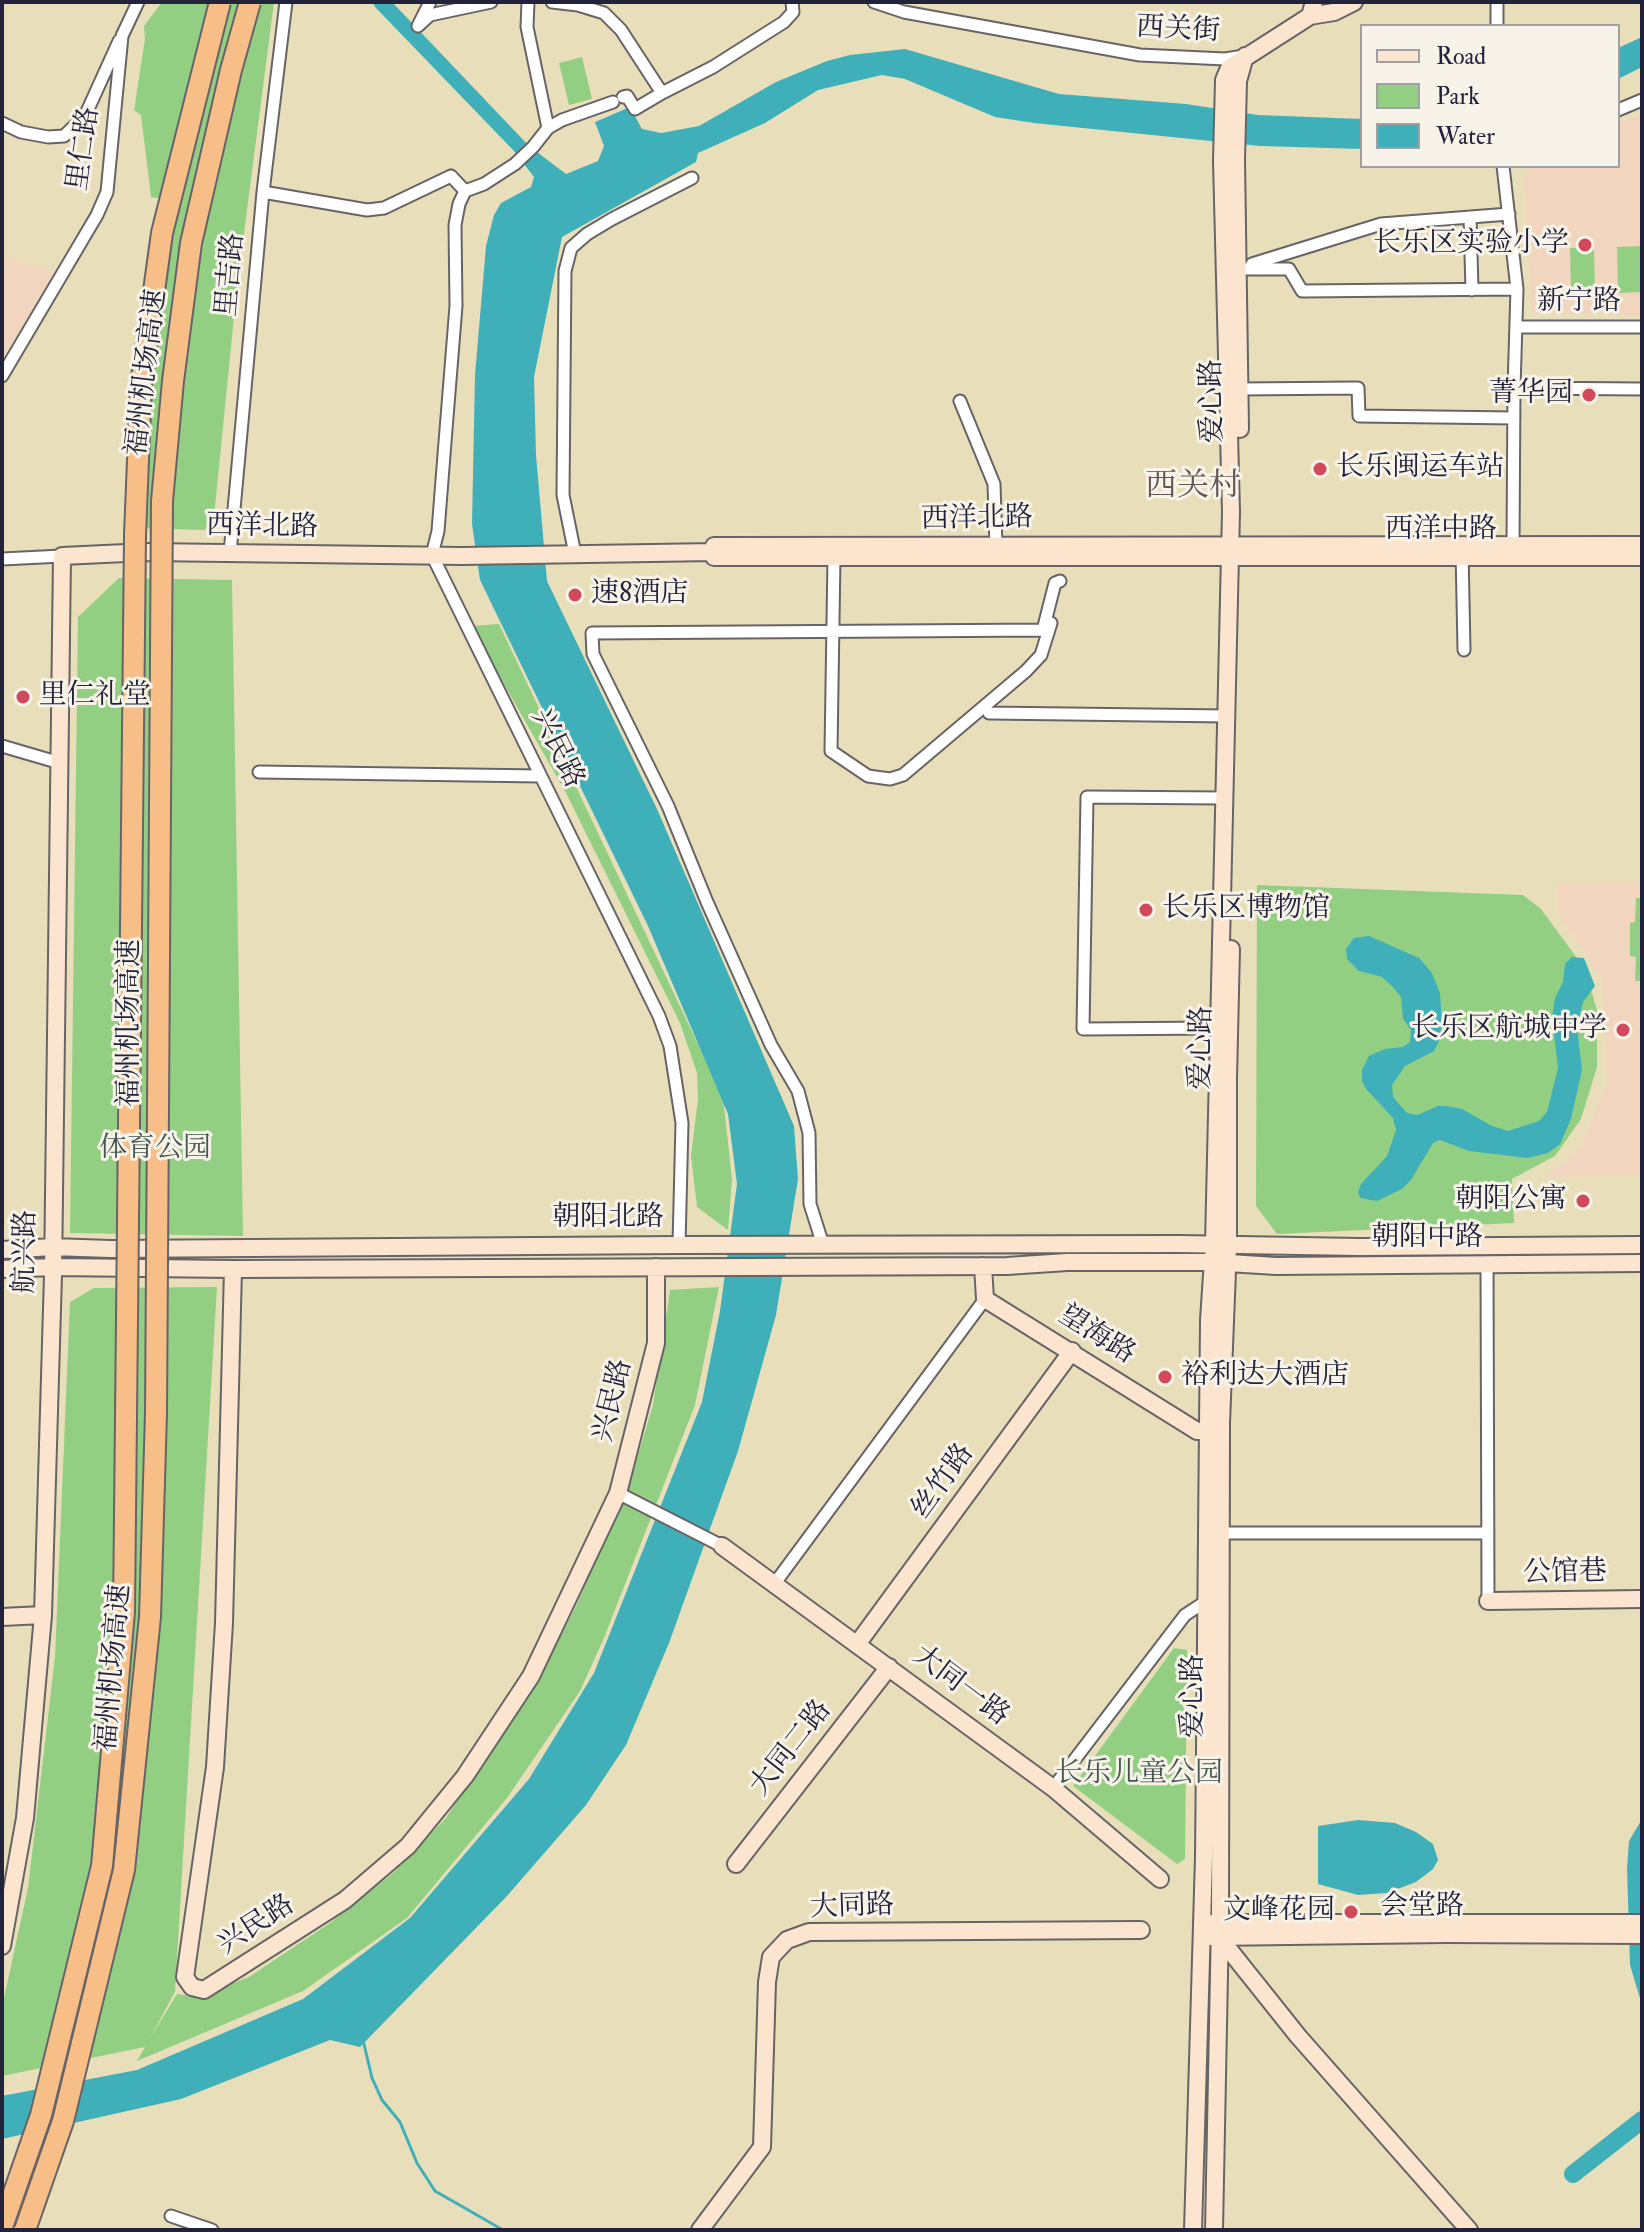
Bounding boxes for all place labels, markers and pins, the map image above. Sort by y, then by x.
place label: 长乐区实验小学 [1373,228,1569,262]
marker: 长乐区实验小学 [1576,236,1594,254]
place label: 菁华园 [1489,378,1573,412]
marker: 菁华园 [1580,386,1598,404]
place label: 长乐闽运车站 [1336,452,1504,486]
marker: 长乐闽运车站 [1311,460,1329,478]
place label: 速8酒店 [591,578,688,612]
marker: 速8酒店 [566,586,584,604]
place label: 里仁礼堂 [39,680,151,714]
marker: 里仁礼堂 [14,688,32,706]
place label: 长乐区博物馆 [1162,893,1330,927]
marker: 长乐区博物馆 [1137,901,1155,919]
place label: 长乐区航城中学 [1411,1013,1607,1047]
marker: 长乐区航城中学 [1614,1021,1632,1039]
place label: 朝阳公寓 [1455,1184,1567,1218]
marker: 朝阳公寓 [1574,1192,1592,1210]
place label: 裕利达大酒店 [1181,1360,1349,1394]
marker: 裕利达大酒店 [1156,1368,1174,1386]
place label: 文峰花园 [1223,1895,1335,1929]
marker: 文峰花园 [1342,1903,1360,1921]

